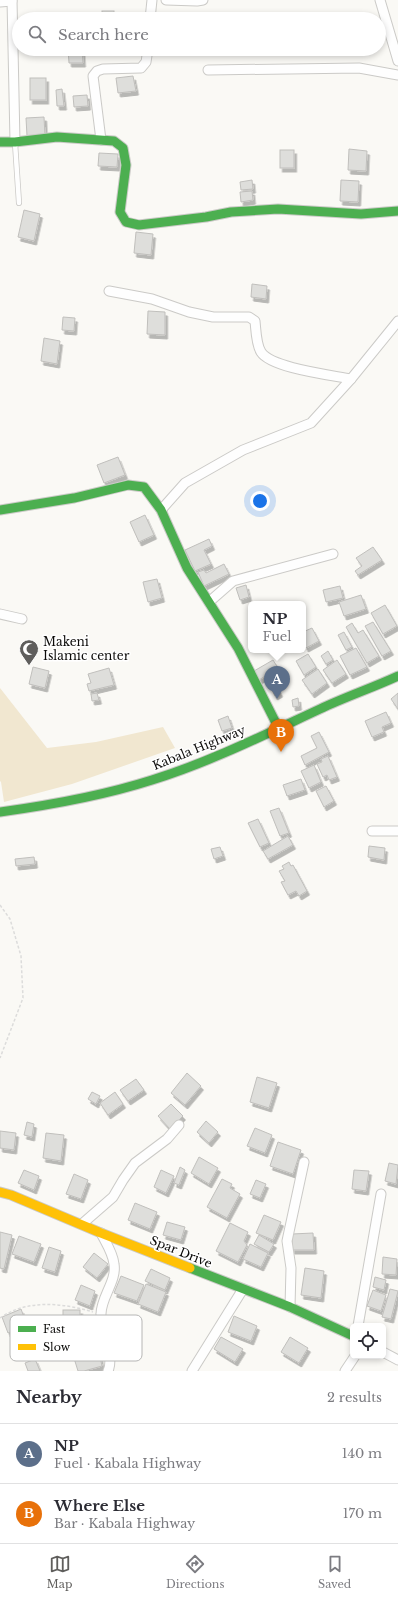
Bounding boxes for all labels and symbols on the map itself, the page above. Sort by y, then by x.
your location [250,491,270,511]
place label: Makeni Islamic center [43,634,130,663]
mosque icon: Makeni Islamic center [18,638,40,666]
pin: A [264,666,290,699]
pin: B [268,719,294,752]
street label: Kabala Highway [150,722,248,773]
street label: Spar Drive [148,1232,215,1271]
legend [10,1315,142,1361]
text: Fast [43,1322,66,1336]
text: Slow [43,1340,71,1354]

